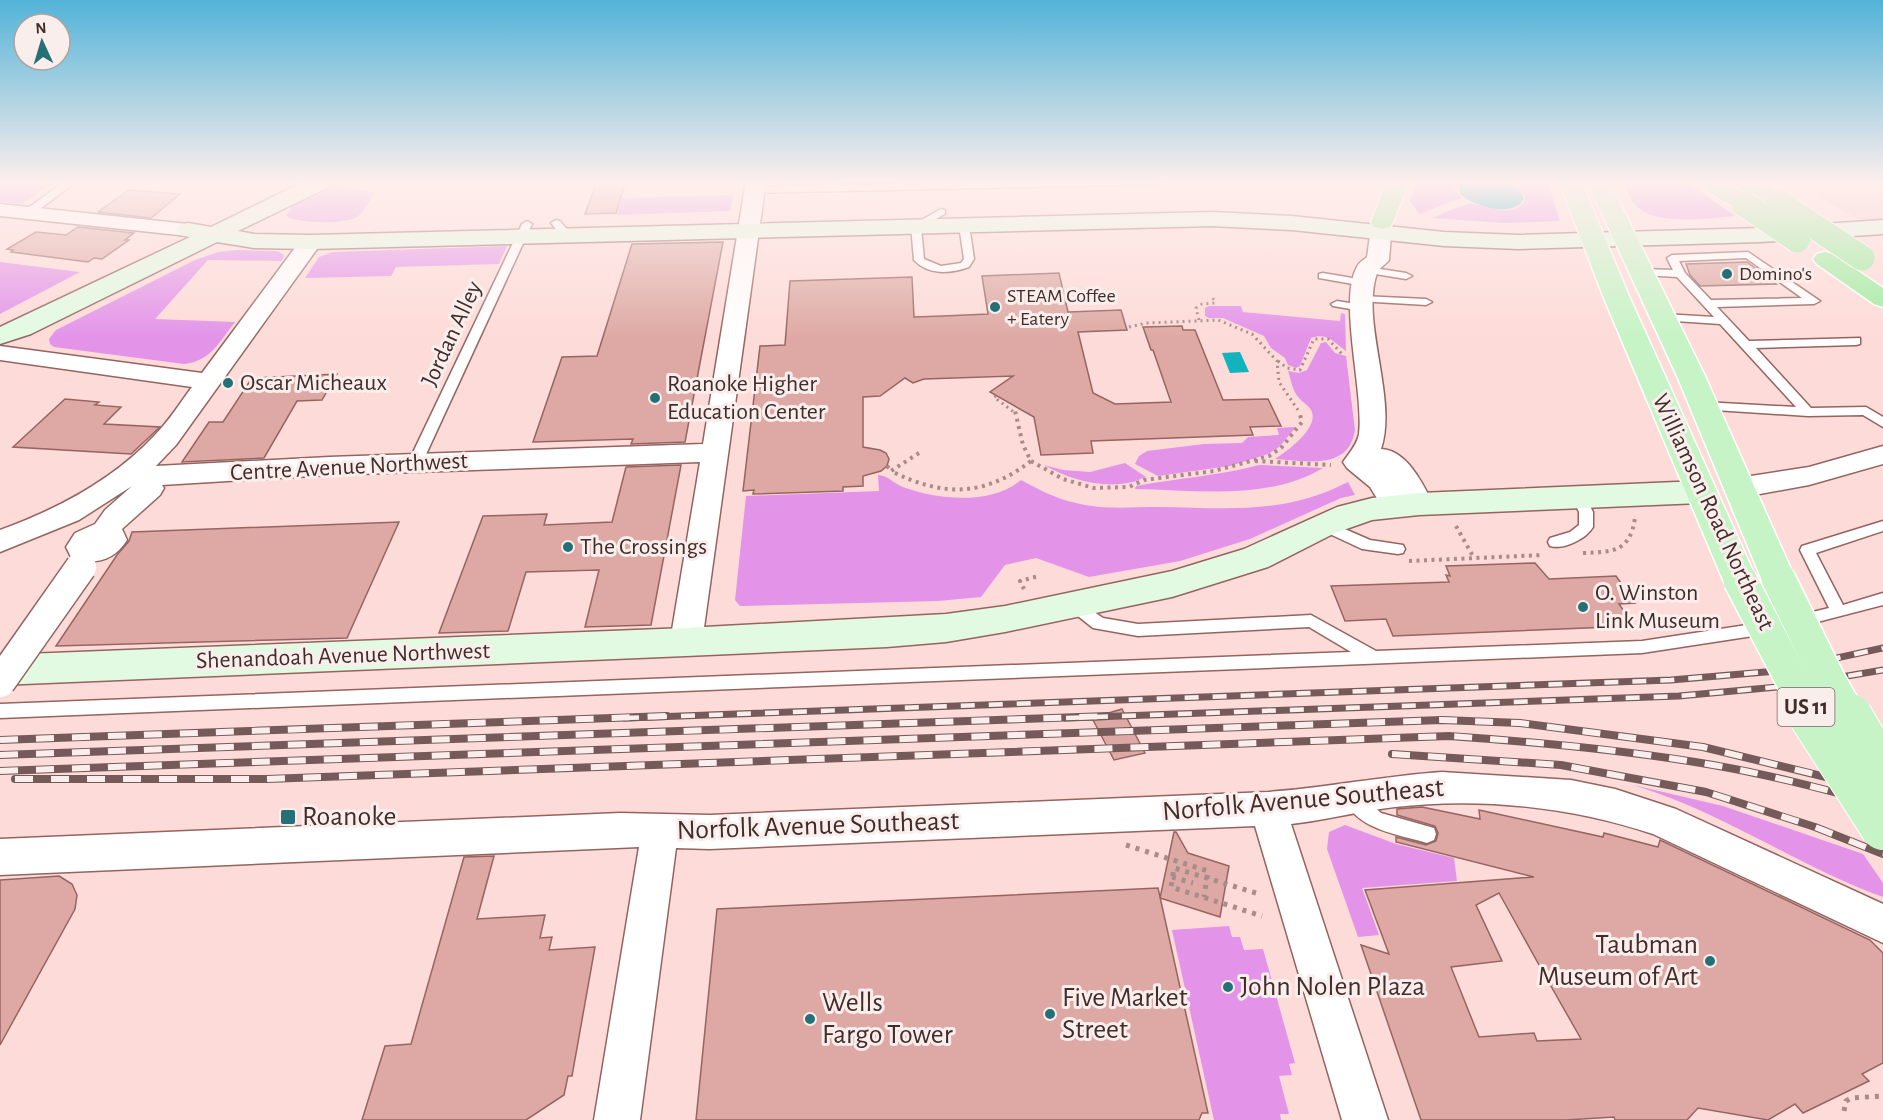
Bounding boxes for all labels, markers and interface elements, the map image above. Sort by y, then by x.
north arrow [12,12,72,72]
text: N [35,20,47,36]
place label: Domino's [1739,264,1812,284]
marker: Domino's [1720,267,1734,281]
street label: Jordan Alley [417,278,487,390]
place label: STEAM Coffee + Eatery [1007,286,1116,329]
marker: STEAM Coffee + Eatery [988,300,1002,314]
place label: Oscar Micheaux [240,371,388,395]
place label: Roanoke Higher Education Center [667,372,826,424]
marker: Oscar Micheaux [221,376,235,390]
street label: Williamson Road Northeast [1648,390,1778,634]
marker: Roanoke Higher Education Center [648,391,662,405]
street label: Centre Avenue Northwest [229,449,469,485]
place label: The Crossings [580,535,707,559]
marker: The Crossings [561,540,575,554]
place label: O. Winston Link Museum [1595,581,1720,633]
marker: O. Winston Link Museum [1576,600,1590,614]
street label: Shenandoah Avenue Northwest [196,639,491,673]
road number: US 11 [1778,688,1834,726]
street label: Norfolk Avenue Southeast [1161,774,1445,826]
place label: Roanoke [302,803,396,831]
street label: Norfolk Avenue Southeast [676,807,960,845]
marker: Roanoke [279,808,297,826]
place label: Taubman Museum of Art [1538,931,1698,991]
marker: Taubman Museum of Art [1703,954,1717,968]
place label: John Nolen Plaza [1240,973,1425,1001]
marker: John Nolen Plaza [1221,980,1235,994]
place label: Five Market Street [1062,984,1188,1044]
place label: Wells Fargo Tower [822,989,953,1049]
marker: Five Market Street [1043,1007,1057,1021]
marker: Wells Fargo Tower [803,1012,817,1026]

